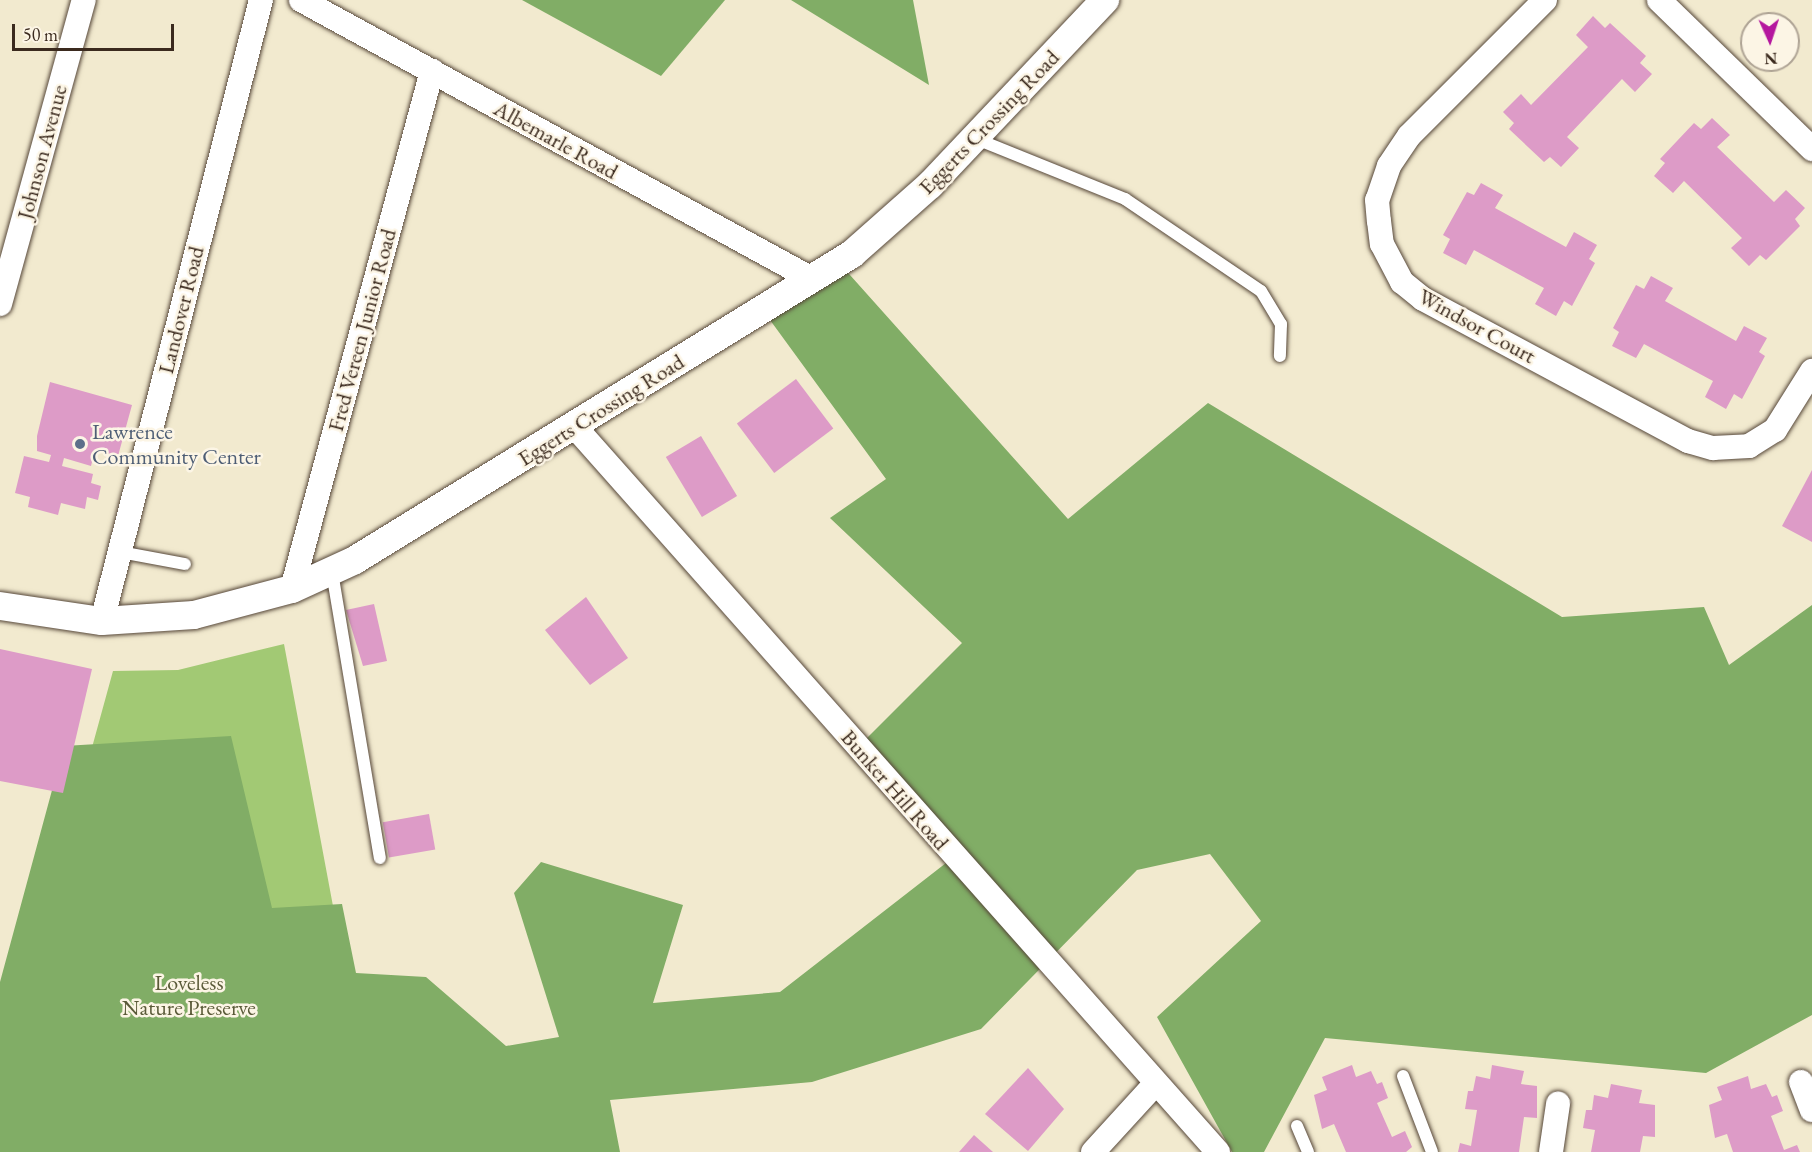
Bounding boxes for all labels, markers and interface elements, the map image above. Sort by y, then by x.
scale bar [15,12,177,50]
north arrow [1740,12,1800,72]
text: 50 m [23,23,58,46]
street label: Eggerts Crossing Road [913,44,1065,200]
text: N [1764,48,1778,69]
street label: Johnson Avenue [11,82,73,222]
street label: Albemarle Road [489,95,623,185]
street label: Fred Vereen Junior Road [322,226,402,434]
street label: Landover Road [152,244,210,376]
street label: Windsor Court [1414,283,1540,369]
street label: Eggerts Crossing Road [513,348,689,472]
place label: Lawrence Community Center [92,418,261,470]
marker: Lawrence Community Center [73,437,87,451]
street label: Bunker Hill Road [836,724,954,856]
park label: Loveless Nature Preserve [122,969,256,1020]

